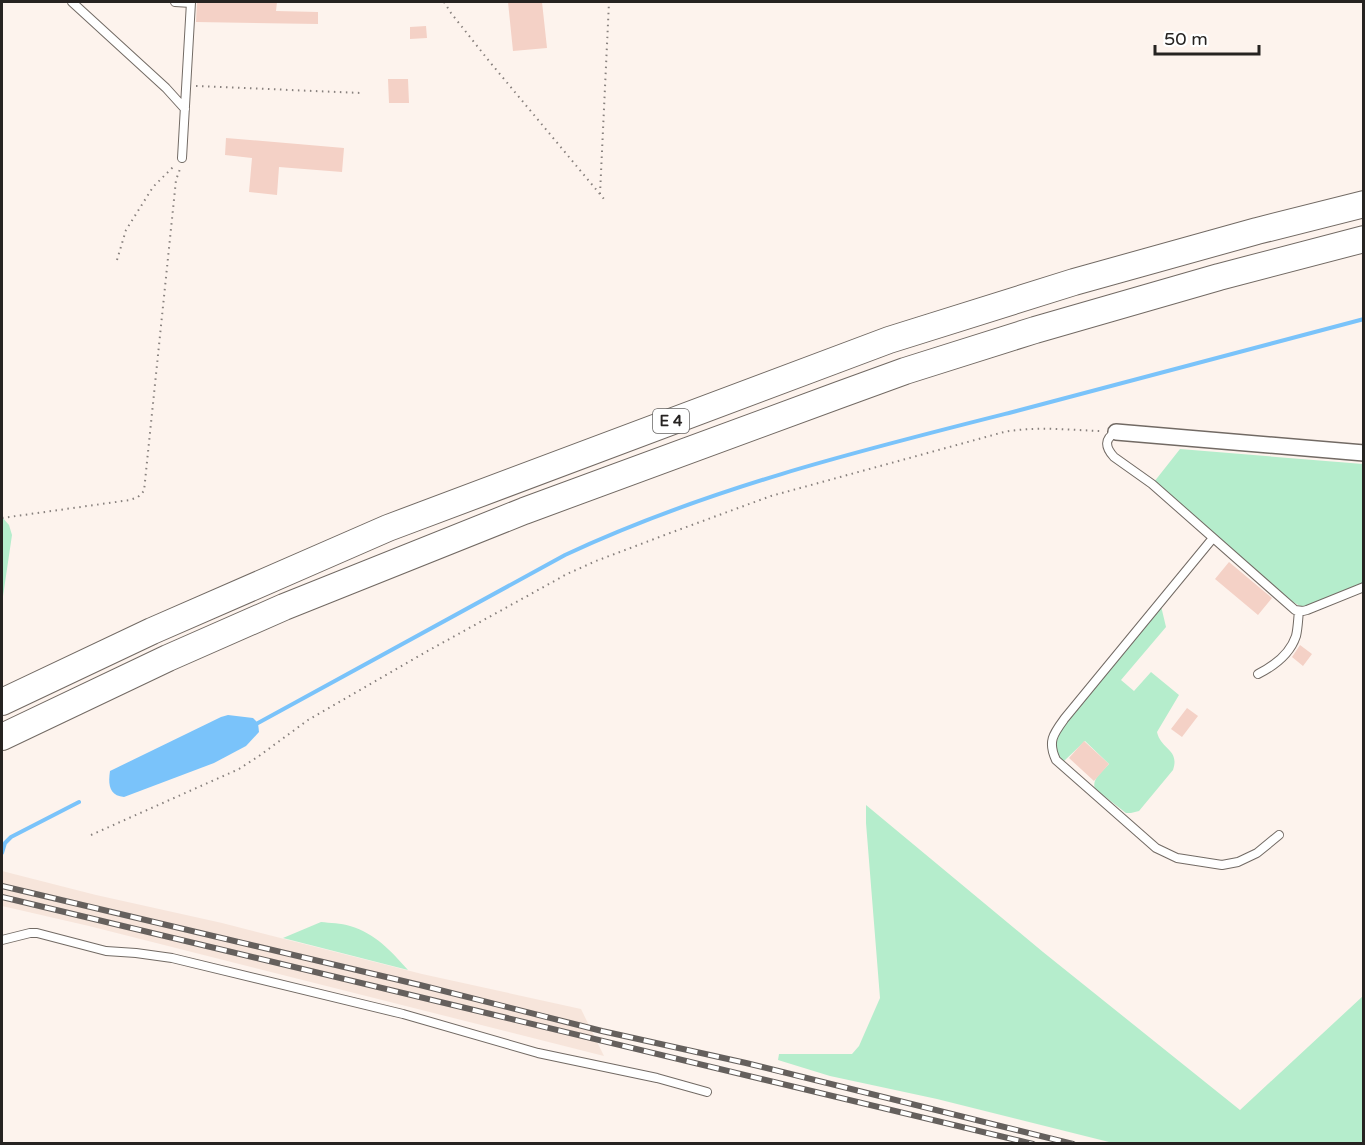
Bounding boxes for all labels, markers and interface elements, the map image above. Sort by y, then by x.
scale bar [1155,18,1258,56]
text: 50 m [1164,28,1208,50]
road number: E 4 [653,409,689,433]

